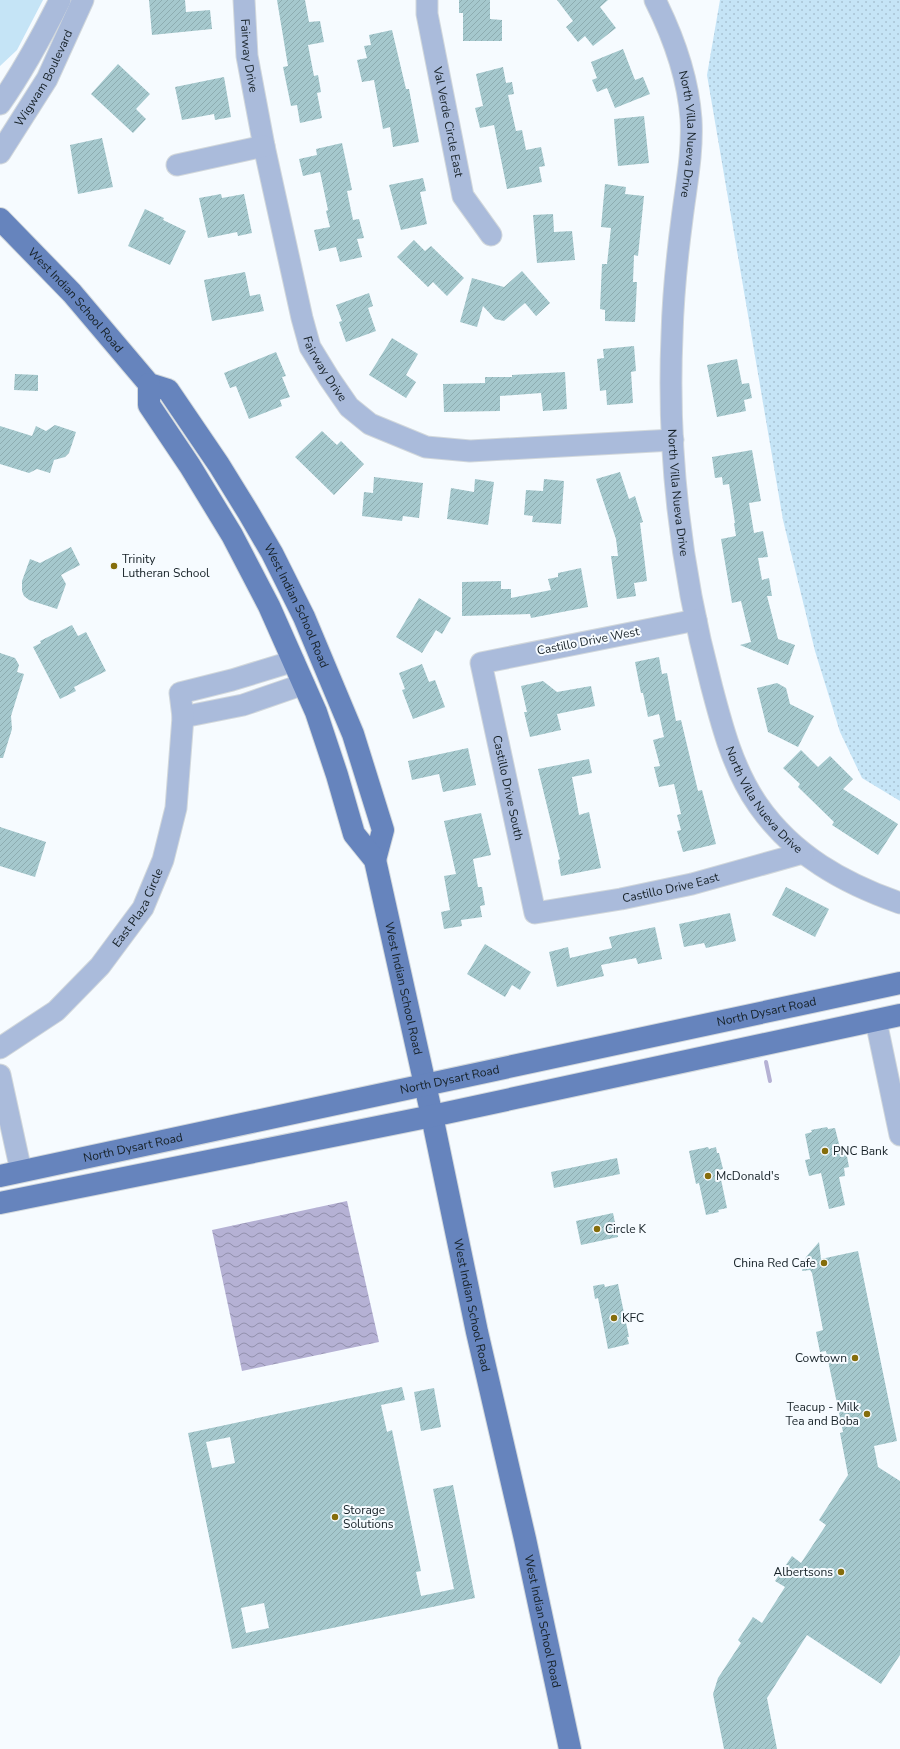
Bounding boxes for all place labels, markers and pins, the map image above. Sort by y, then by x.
place label: Trinity Lutheran School [122,551,210,581]
marker: Trinity Lutheran School [109,561,119,571]
place label: PNC Bank [833,1143,889,1159]
marker: PNC Bank [820,1146,830,1156]
place label: McDonald's [716,1168,780,1184]
marker: McDonald's [703,1171,713,1181]
place label: Circle K [605,1221,647,1237]
marker: Circle K [592,1224,602,1234]
place label: China Red Cafe [733,1255,816,1271]
marker: China Red Cafe [819,1258,829,1268]
place label: KFC [622,1310,644,1326]
marker: KFC [609,1313,619,1323]
place label: Cowtown [795,1350,847,1366]
marker: Cowtown [850,1353,860,1363]
place label: Teacup - Milk Tea and Boba [785,1399,860,1429]
marker: Teacup - Milk Tea and Boba [862,1409,872,1419]
place label: Storage Solutions [343,1502,394,1532]
marker: Storage Solutions [330,1512,340,1522]
place label: Albertsons [773,1564,833,1580]
marker: Albertsons [836,1567,846,1577]

